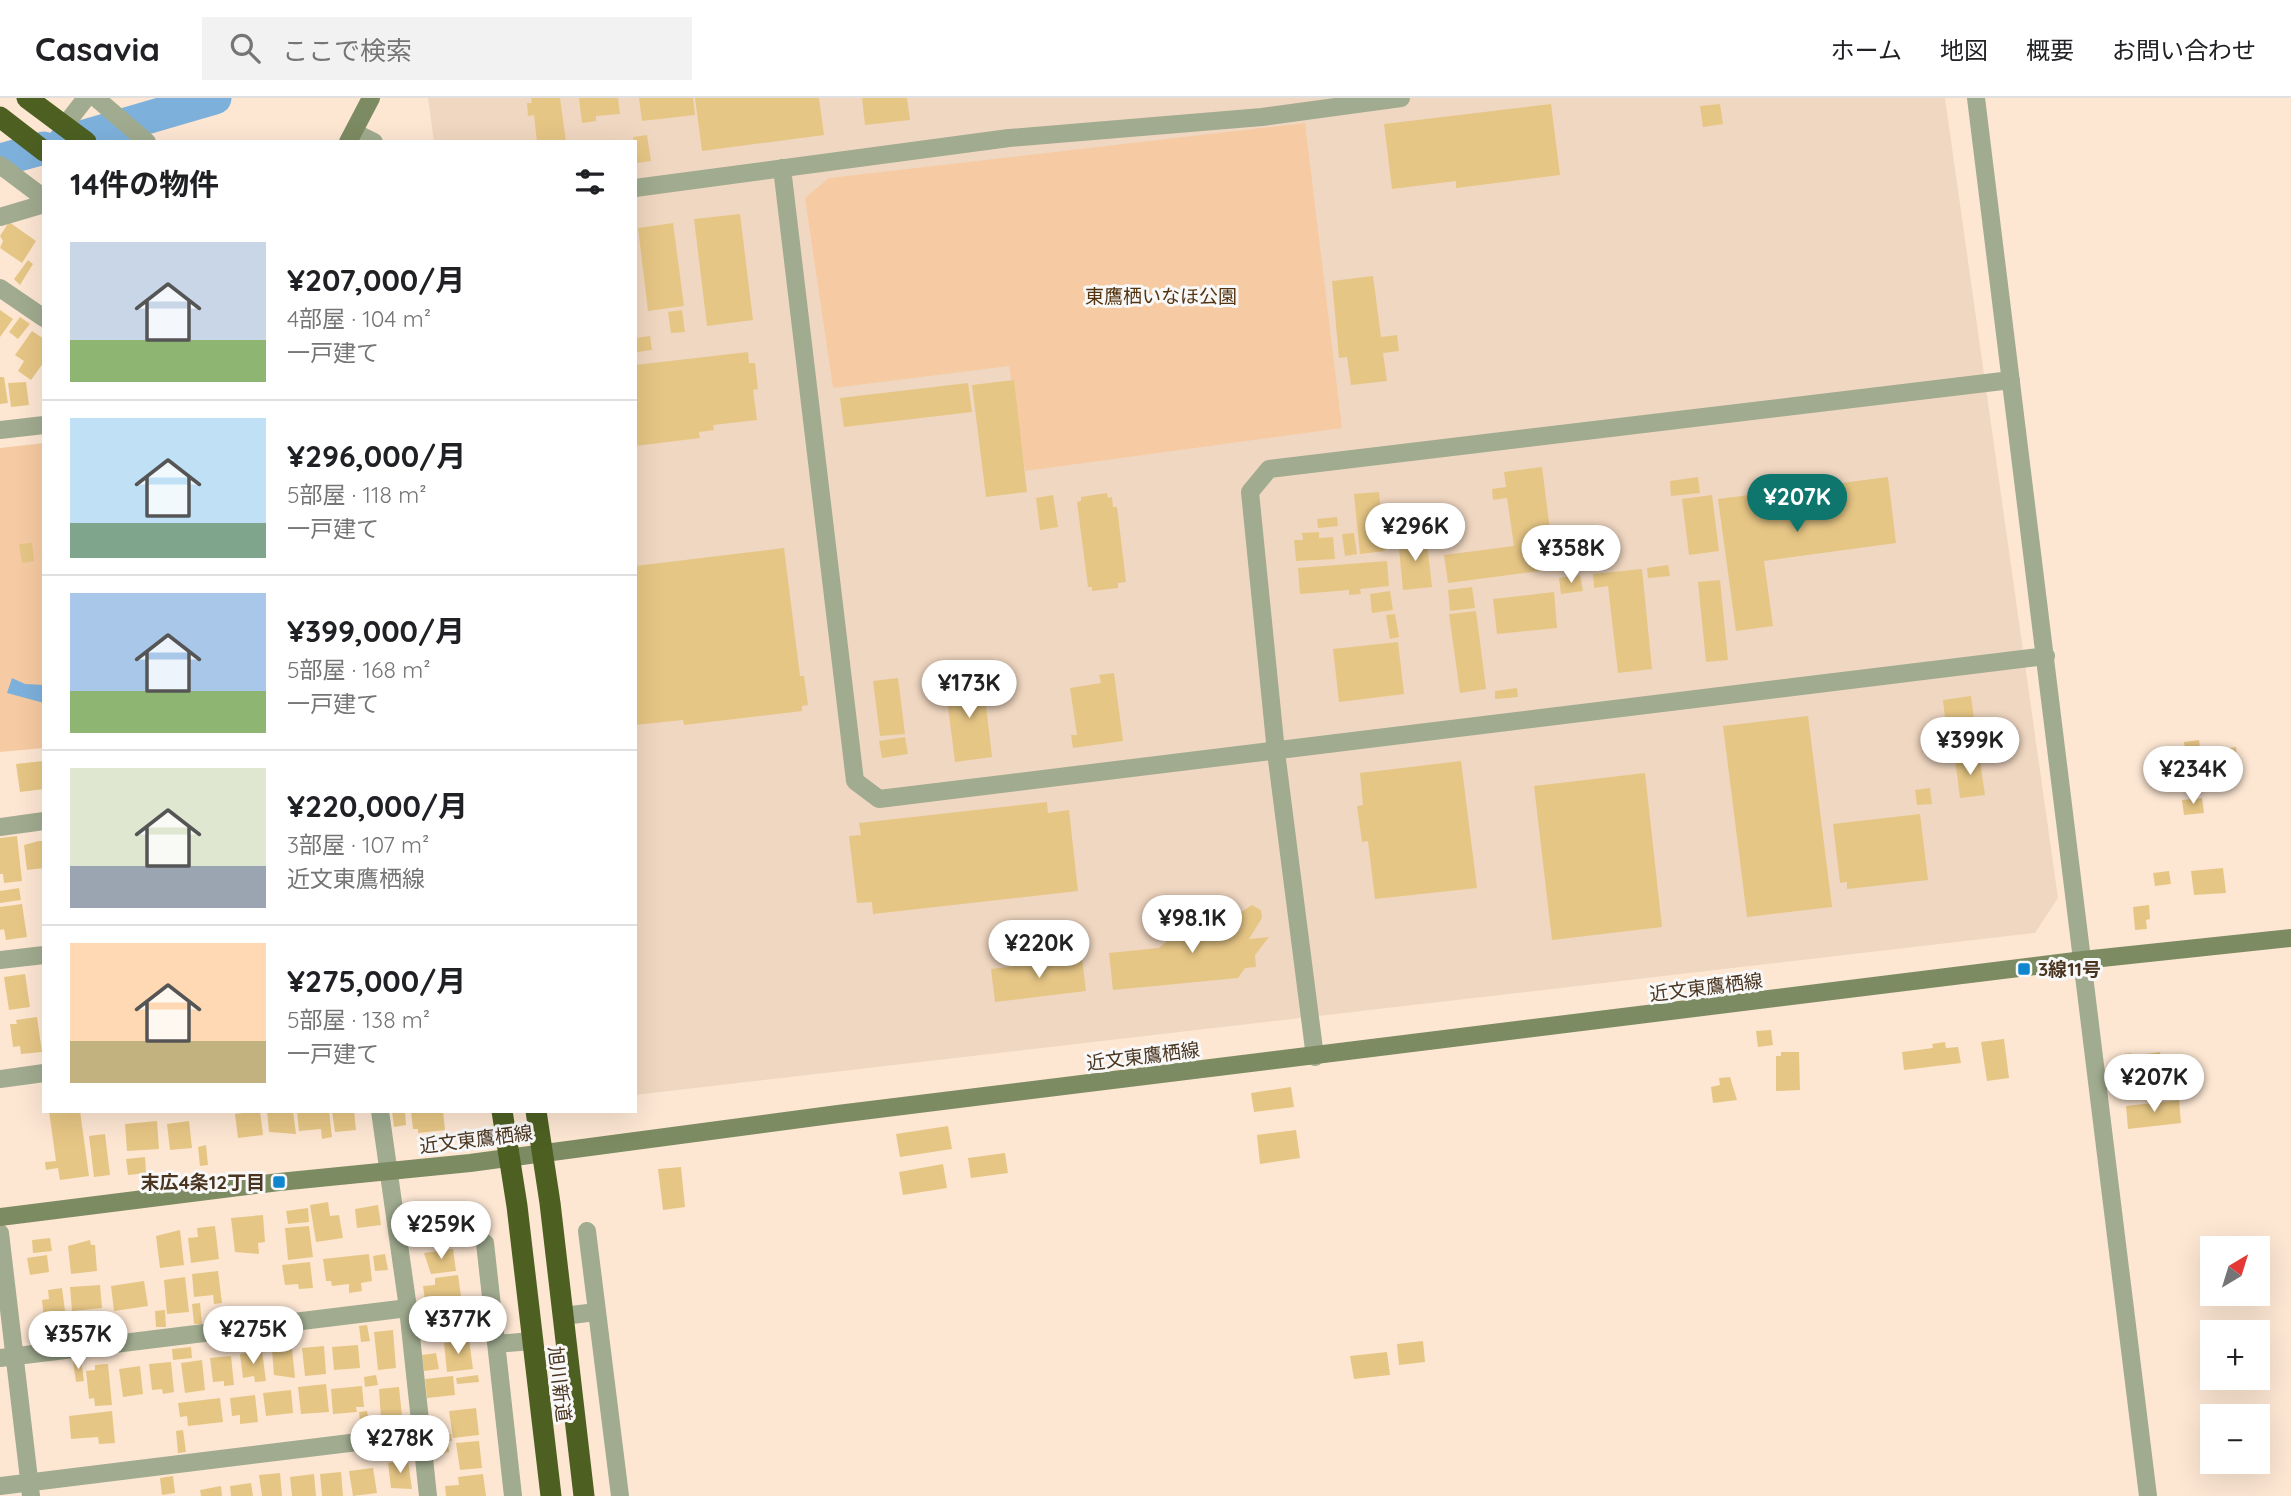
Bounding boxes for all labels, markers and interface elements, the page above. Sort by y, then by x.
search box [202,17,692,80]
text: Casavia [35,28,160,69]
icon: search [226,29,264,67]
text: ここで検索 [282,34,412,67]
text: ホーム [1831,35,1902,65]
text: 地図 [1940,35,1988,65]
text: 概要 [2026,35,2074,65]
text: お問い合わせ [2112,35,2256,65]
icon: filters [571,163,609,201]
text: 14件の物件 [70,165,219,203]
text: ¥207,000/月 [287,261,465,299]
icon: home [126,270,210,354]
park label: 東鷹栖いなほ公園 [1085,284,1237,308]
text: 4部屋 · 104 m² [287,304,431,333]
text: 一戸建て [287,338,379,367]
text: ¥296,000/月 [287,437,466,475]
icon: home [126,446,210,530]
pin: ¥207K [1748,474,1846,534]
text: 5部屋 · 118 m² [287,480,427,509]
text: ¥207K [1763,482,1831,511]
pin: ¥296K [1366,504,1464,563]
text: ¥296K [1381,511,1449,540]
text: 一戸建て [287,514,379,543]
pin: ¥358K [1522,526,1620,585]
text: ¥358K [1538,533,1604,562]
text: ¥399,000/月 [287,612,465,650]
icon: home [126,621,210,705]
text: 5部屋 · 168 m² [287,655,430,684]
pin: ¥173K [920,660,1018,720]
text: ¥173K [938,668,1000,697]
text: 一戸建て [287,689,379,718]
pin: ¥399K [1921,718,2019,777]
text: ¥399K [1936,725,2004,754]
pin: ¥234K [2144,746,2242,806]
text: ¥234K [2159,754,2227,783]
text: ¥220,000/月 [287,787,468,825]
icon: home [126,796,210,880]
text: 3部屋 · 107 m² [287,830,429,859]
text: 近文東鷹栖線 [287,864,425,893]
pin: ¥98.1K [1135,896,1249,955]
text: ¥98.1K [1158,903,1226,932]
pin: ¥220K [990,920,1088,980]
text: ¥220K [1004,928,1074,957]
place label: 3線11号 [2038,957,2101,981]
marker: 3線11号 [2016,961,2032,977]
text: ¥275,000/月 [287,962,466,1000]
street label: 近文東鷹栖線 [1648,968,1764,1006]
icon: home [126,971,210,1055]
text: 5部屋 · 138 m² [287,1005,430,1034]
street label: 近文東鷹栖線 [1085,1037,1201,1075]
text: 一戸建て [287,1039,379,1068]
pin: ¥207K [2105,1054,2203,1114]
text: ¥207K [2120,1062,2188,1091]
street label: 近文東鷹栖線 [418,1120,534,1158]
place label: 末広4条12丁目 [141,1170,265,1194]
marker: 末広4条12丁目 [271,1174,287,1190]
pin: ¥259K [392,1202,490,1261]
text: ¥259K [407,1209,475,1238]
north arrow [2200,1236,2270,1306]
map controls [2200,1236,2270,1474]
pin: ¥377K [409,1296,507,1356]
text: ¥377K [425,1304,491,1333]
pin: ¥275K [204,1306,302,1366]
pin: ¥357K [29,1312,127,1371]
text: ¥275K [219,1314,287,1343]
text: ¥357K [45,1319,112,1348]
button: + [2200,1320,2270,1390]
street label: 旭川新道 [543,1345,577,1423]
button: − [2200,1404,2270,1474]
pin: ¥278K [351,1416,449,1475]
text: ¥278K [366,1423,434,1452]

